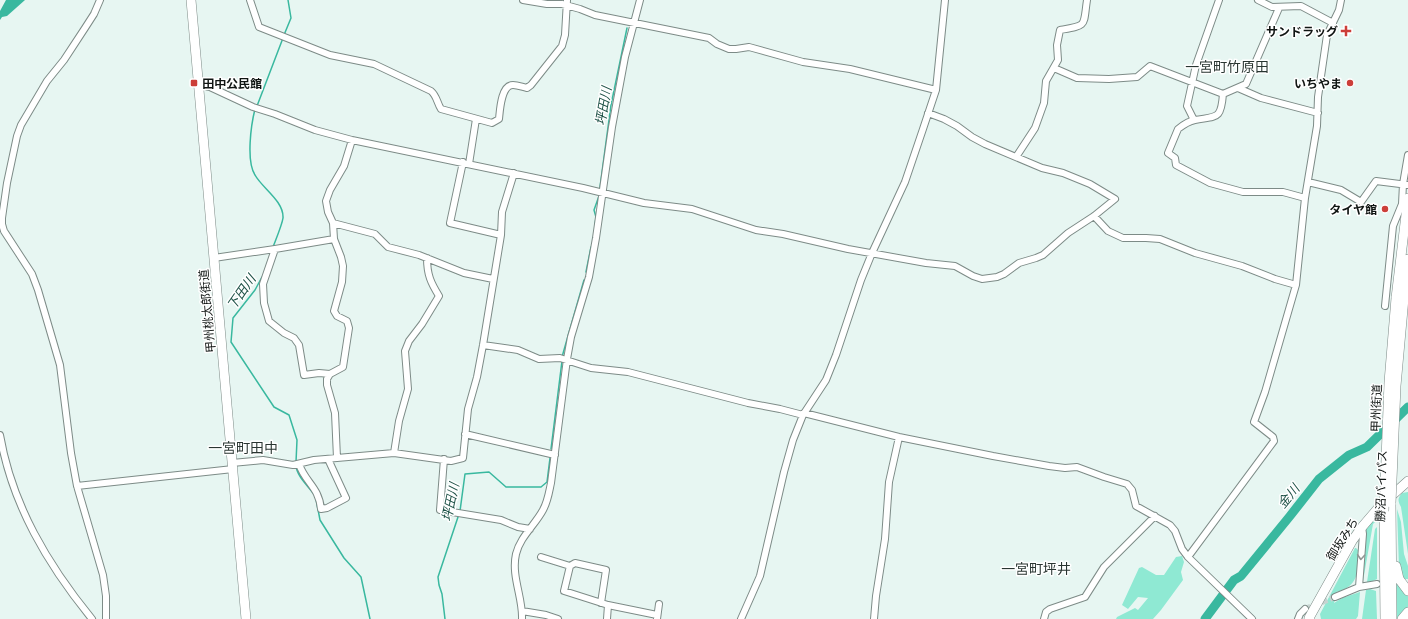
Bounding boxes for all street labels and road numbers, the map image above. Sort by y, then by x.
street label: 甲州桃太郎街道 [196,268,218,354]
street label: 甲州街道 [1368,384,1384,432]
street label: 勝沼バイパス [1372,450,1390,522]
street label: 御坂みち [1323,515,1361,563]

